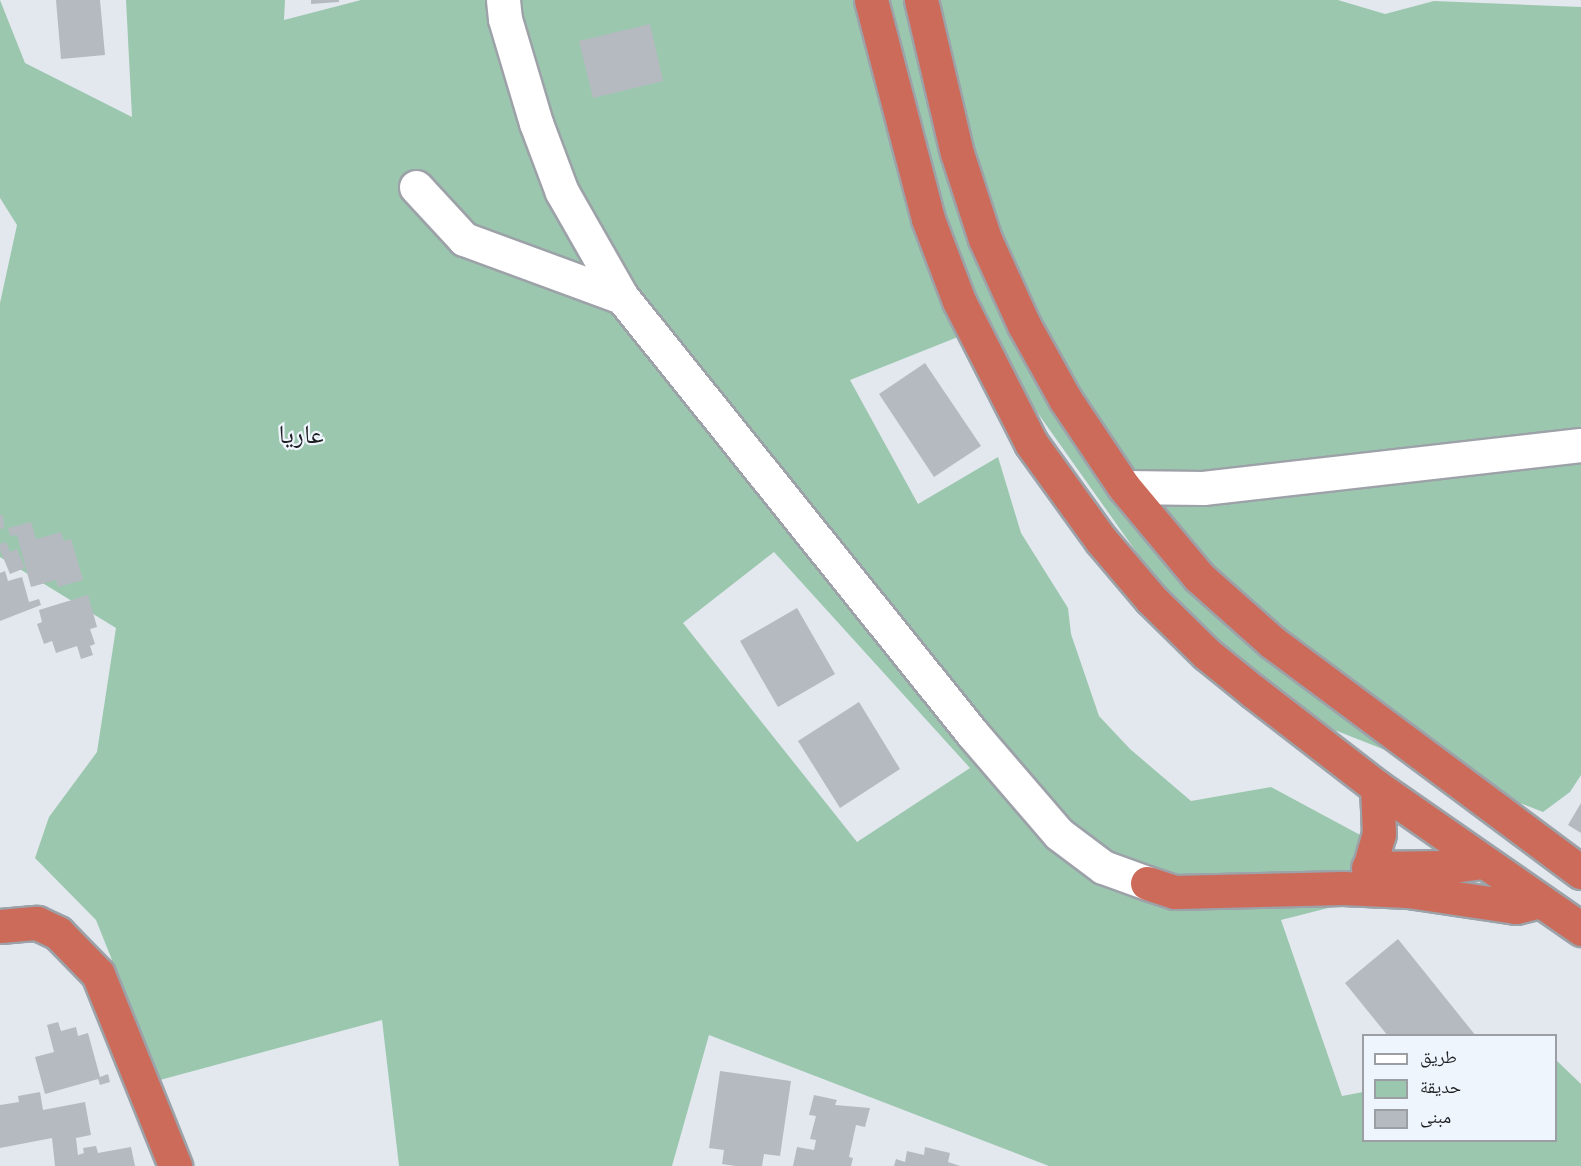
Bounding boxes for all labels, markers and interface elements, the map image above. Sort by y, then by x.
district label: عاريا [278,419,324,451]
legend [1362,1034,1557,1142]
text: طريق [1420,1045,1457,1068]
text: حديقة [1420,1075,1461,1098]
text: مبنى [1420,1105,1451,1128]

